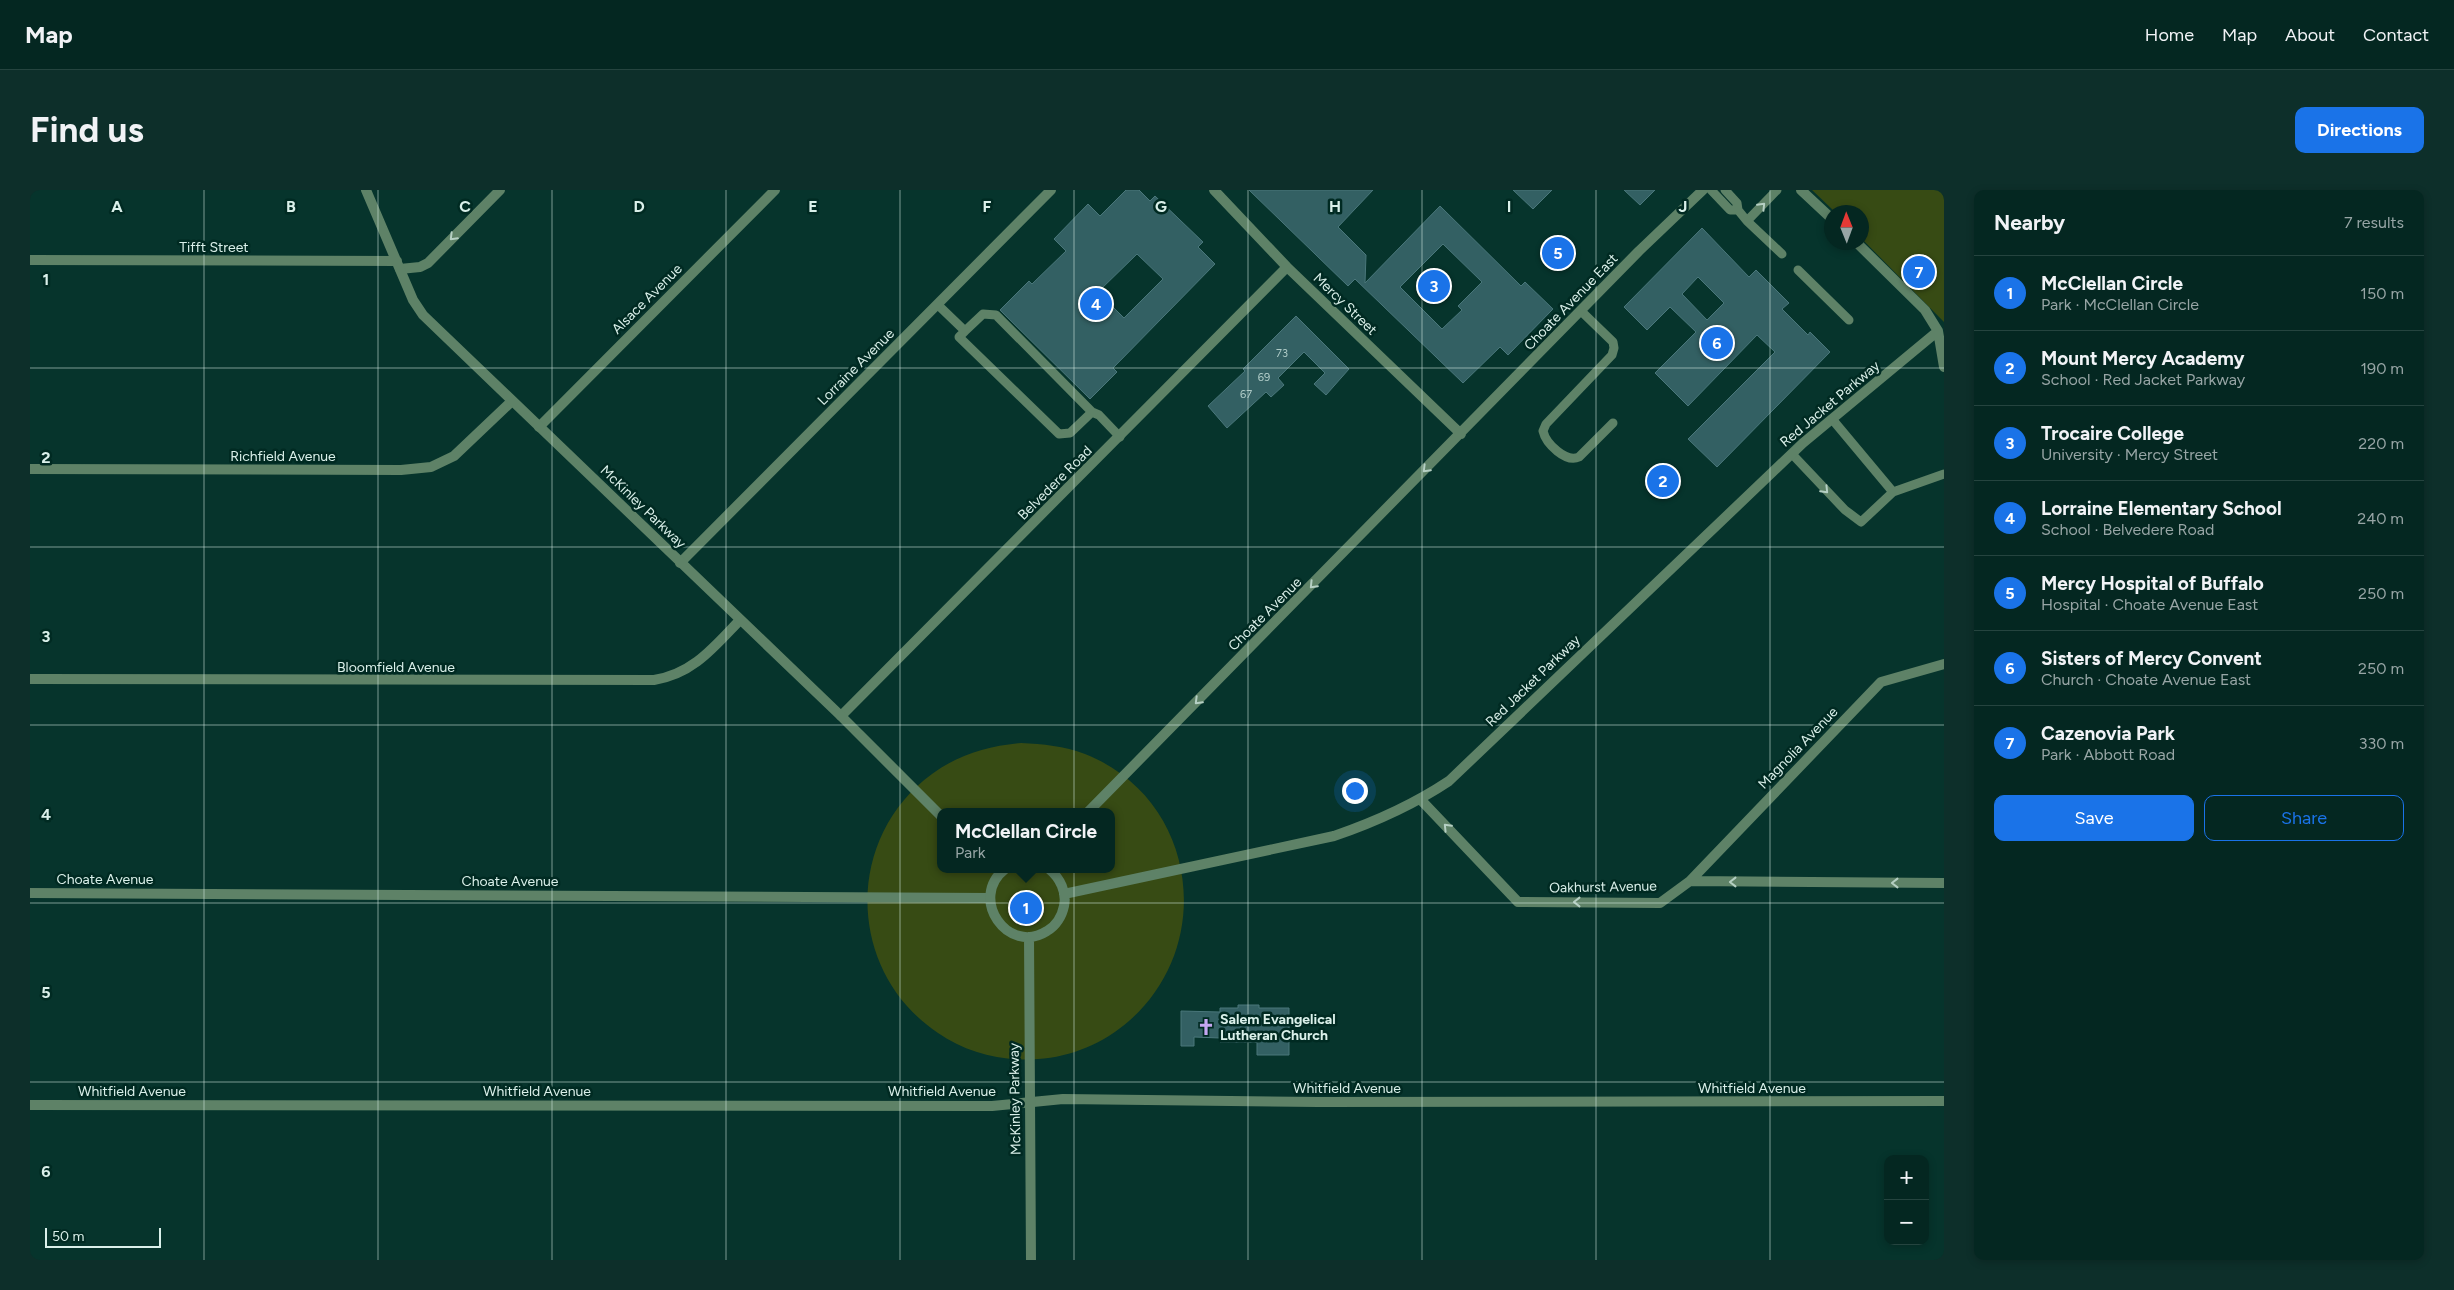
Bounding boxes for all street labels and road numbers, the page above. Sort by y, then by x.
street label: Tifft Street [179,239,249,256]
street label: Choate Avenue East [1521,250,1621,354]
street label: Alsace Avenue [608,260,686,338]
street label: Mercy Street [1310,270,1380,338]
street label: Lorraine Avenue [814,325,898,409]
street label: Red Jacket Parkway [1777,357,1884,451]
street label: Belvedere Road [1014,442,1096,524]
street label: Richfield Avenue [230,448,336,465]
street label: McKinley Parkway [597,462,690,553]
street label: Choate Avenue [1225,573,1306,654]
street label: Red Jacket Parkway [1482,631,1584,730]
street label: Bloomfield Avenue [337,659,455,676]
street label: Magnolia Avenue [1755,703,1842,793]
street label: Choate Avenue [57,871,154,888]
street label: Choate Avenue [462,873,559,890]
street label: Oakhurst Avenue [1549,878,1657,896]
street label: McKinley Parkway [1006,1042,1024,1155]
street label: Whitfield Avenue [1293,1080,1401,1097]
street label: Whitfield Avenue [1698,1080,1806,1097]
street label: Whitfield Avenue [78,1083,186,1100]
street label: Whitfield Avenue [483,1083,591,1100]
street label: Whitfield Avenue [888,1083,996,1100]

